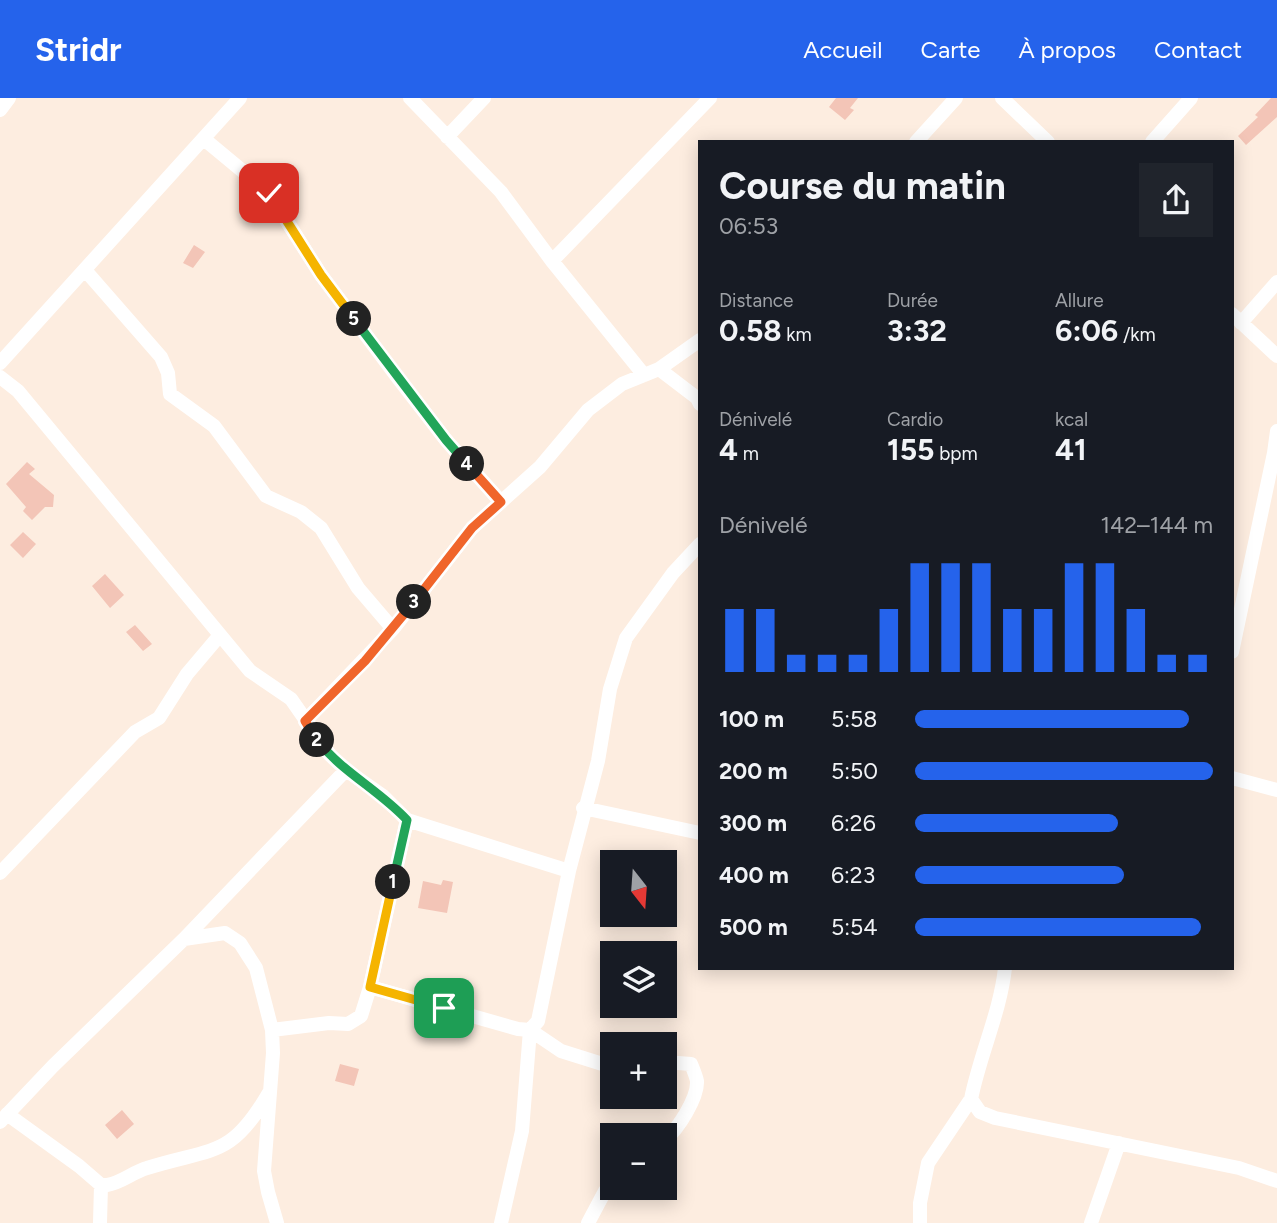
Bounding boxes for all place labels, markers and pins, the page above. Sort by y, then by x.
pin [239,163,299,223]
pin: 5 [336,302,372,336]
pin: 4 [449,446,484,482]
pin: 3 [396,584,432,620]
pin: 2 [300,722,334,758]
pin: 1 [376,864,410,900]
pin [414,978,474,1038]

